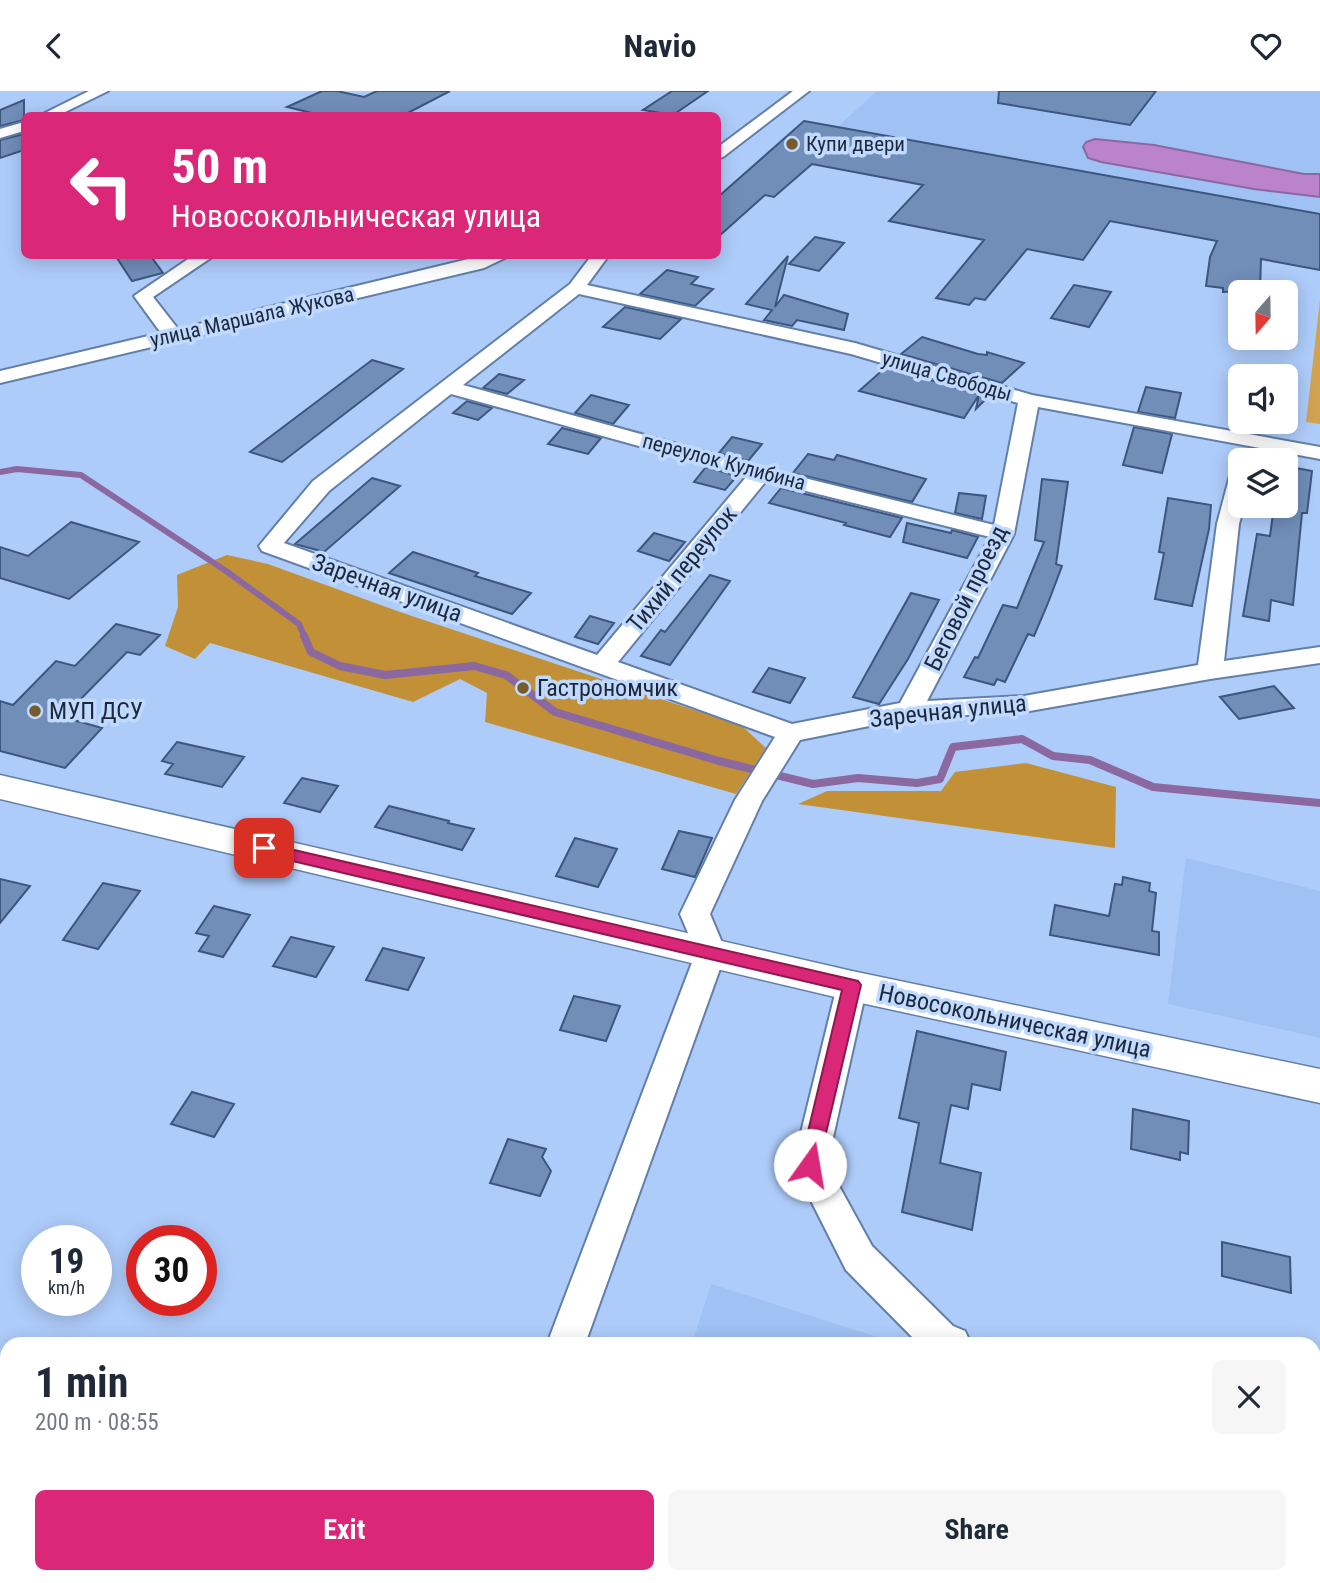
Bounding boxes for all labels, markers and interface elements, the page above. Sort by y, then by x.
icon: back [35,27,73,65]
text: Navio [624,27,696,65]
icon: heart [1247,27,1285,65]
place label: Купи двери [806,132,905,156]
marker: Купи двери [784,136,800,152]
text: 50 m [171,138,268,195]
icon: left [56,140,147,231]
text: Новосокольническая улица [171,197,541,235]
north arrow [1228,280,1298,350]
map controls [1228,280,1298,518]
street label: улица Маршала Жукова [148,282,356,352]
street label: улица Свободы [879,346,1015,406]
button: sound [1228,364,1298,434]
street label: переулок Кулибина [640,429,808,495]
button: layers [1228,448,1298,518]
street label: Тихий переулок [621,500,743,638]
street label: Беговой проезд [919,521,1013,675]
street label: Заречная улица [308,548,466,628]
place label: Гастрономчик [537,674,678,702]
marker: Гастрономчик [515,680,531,696]
street label: Заречная улица [868,689,1028,733]
place label: МУП ДСУ [49,697,143,725]
marker: МУП ДСУ [27,703,43,719]
pin [234,818,294,878]
icon: arrive [245,829,283,867]
street label: Новосокольническая улица [876,978,1154,1064]
position arrow [773,1128,847,1202]
speed limit sign: 30 [126,1225,217,1316]
text: 19 [49,1241,84,1282]
text: km/h [48,1277,85,1298]
text: 1 min [35,1358,128,1407]
button: close [1212,1360,1286,1434]
text: 200 m · 08:55 [35,1409,159,1436]
button: Exit [35,1490,654,1570]
button: Share [668,1490,1286,1570]

